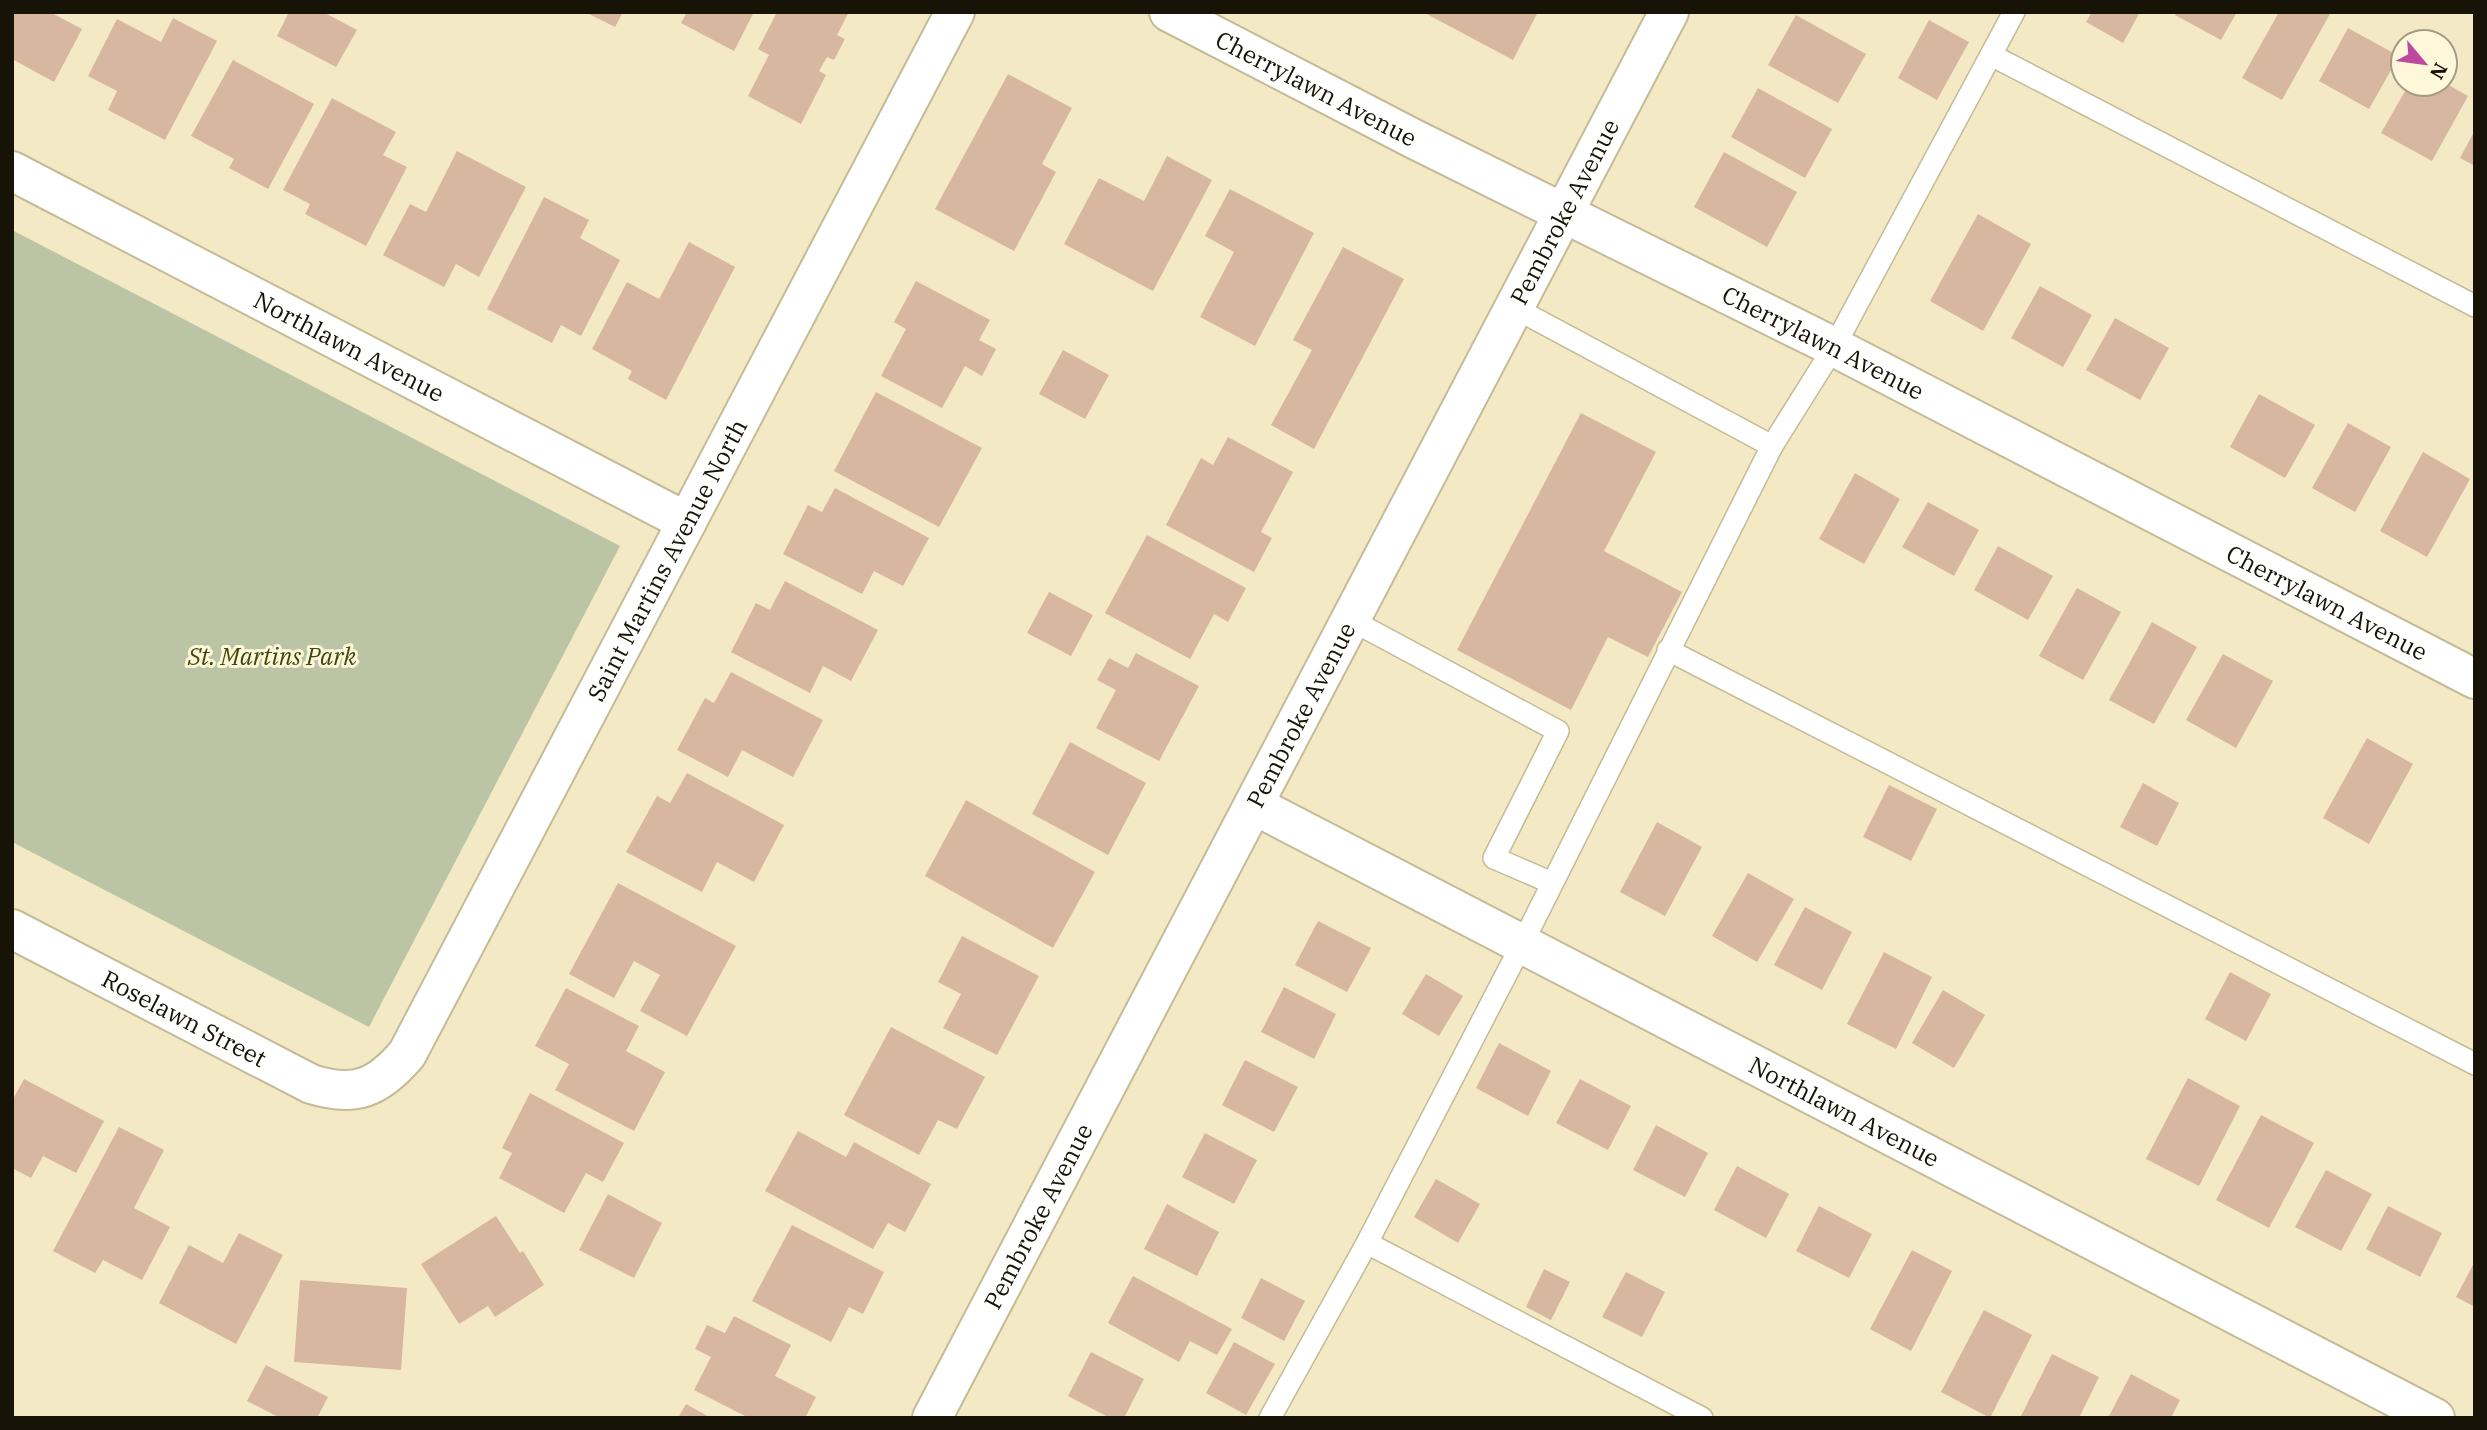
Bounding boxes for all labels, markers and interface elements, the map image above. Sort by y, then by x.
street label: Cherrylawn Avenue [1210,23,1422,154]
north arrow [2389,28,2459,98]
text: N [2425,59,2453,84]
street label: Pembroke Avenue [1502,113,1626,310]
street label: Cherrylawn Avenue [1717,278,1930,407]
street label: Northlawn Avenue [248,284,450,409]
street label: Saint Martins Avenue North [580,413,754,706]
street label: Cherrylawn Avenue [2221,537,2433,668]
street label: Pembroke Avenue [1239,616,1362,813]
park label: St. Martins Park [187,640,357,672]
street label: Roselawn Street [96,962,272,1074]
street label: Northlawn Avenue [1743,1049,1945,1174]
street label: Pembroke Avenue [976,1118,1100,1314]

